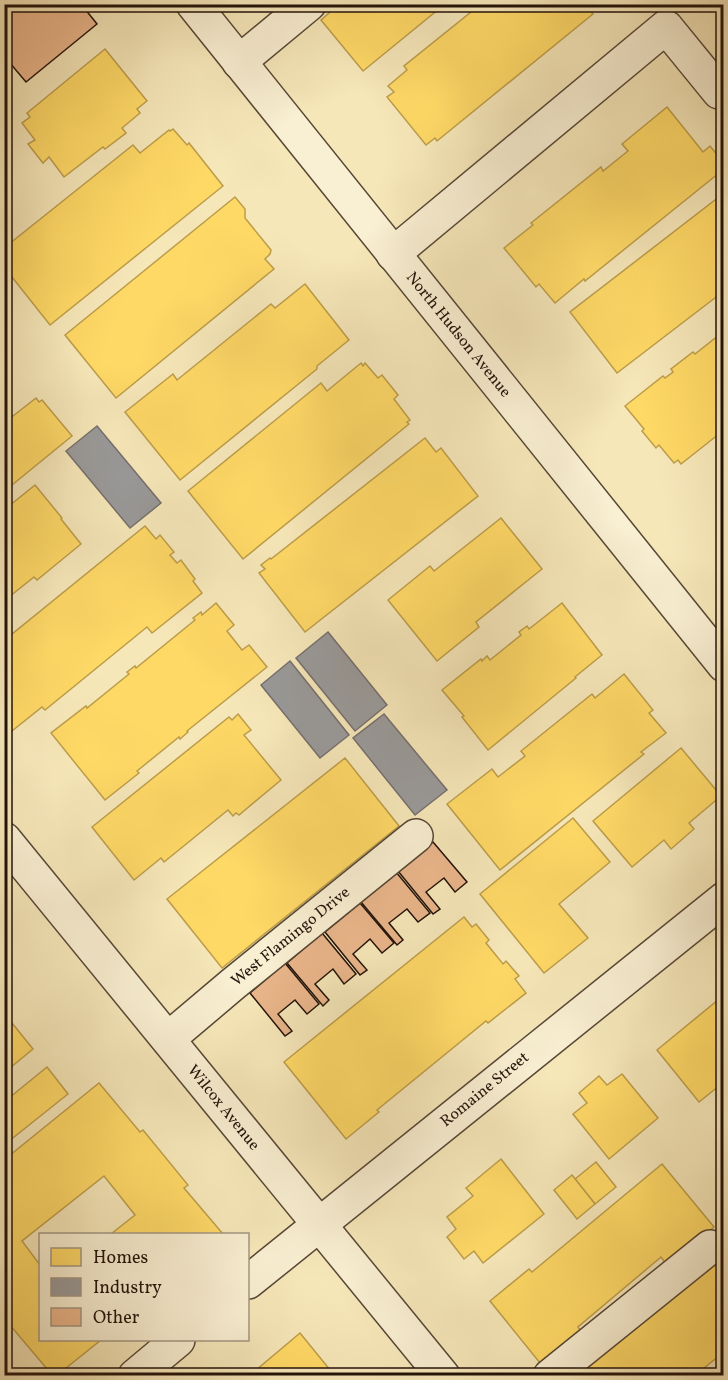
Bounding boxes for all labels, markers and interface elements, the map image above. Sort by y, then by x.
street label: North Hudson Avenue [400,267,516,403]
street label: West Flamingo Drive [227,882,355,992]
street label: Romaine Street [436,1047,534,1133]
street label: Wilcox Avenue [182,1061,264,1155]
legend [39,1233,249,1341]
text: Homes [93,1246,148,1271]
text: Industry [93,1276,162,1301]
text: Other [93,1306,140,1331]

